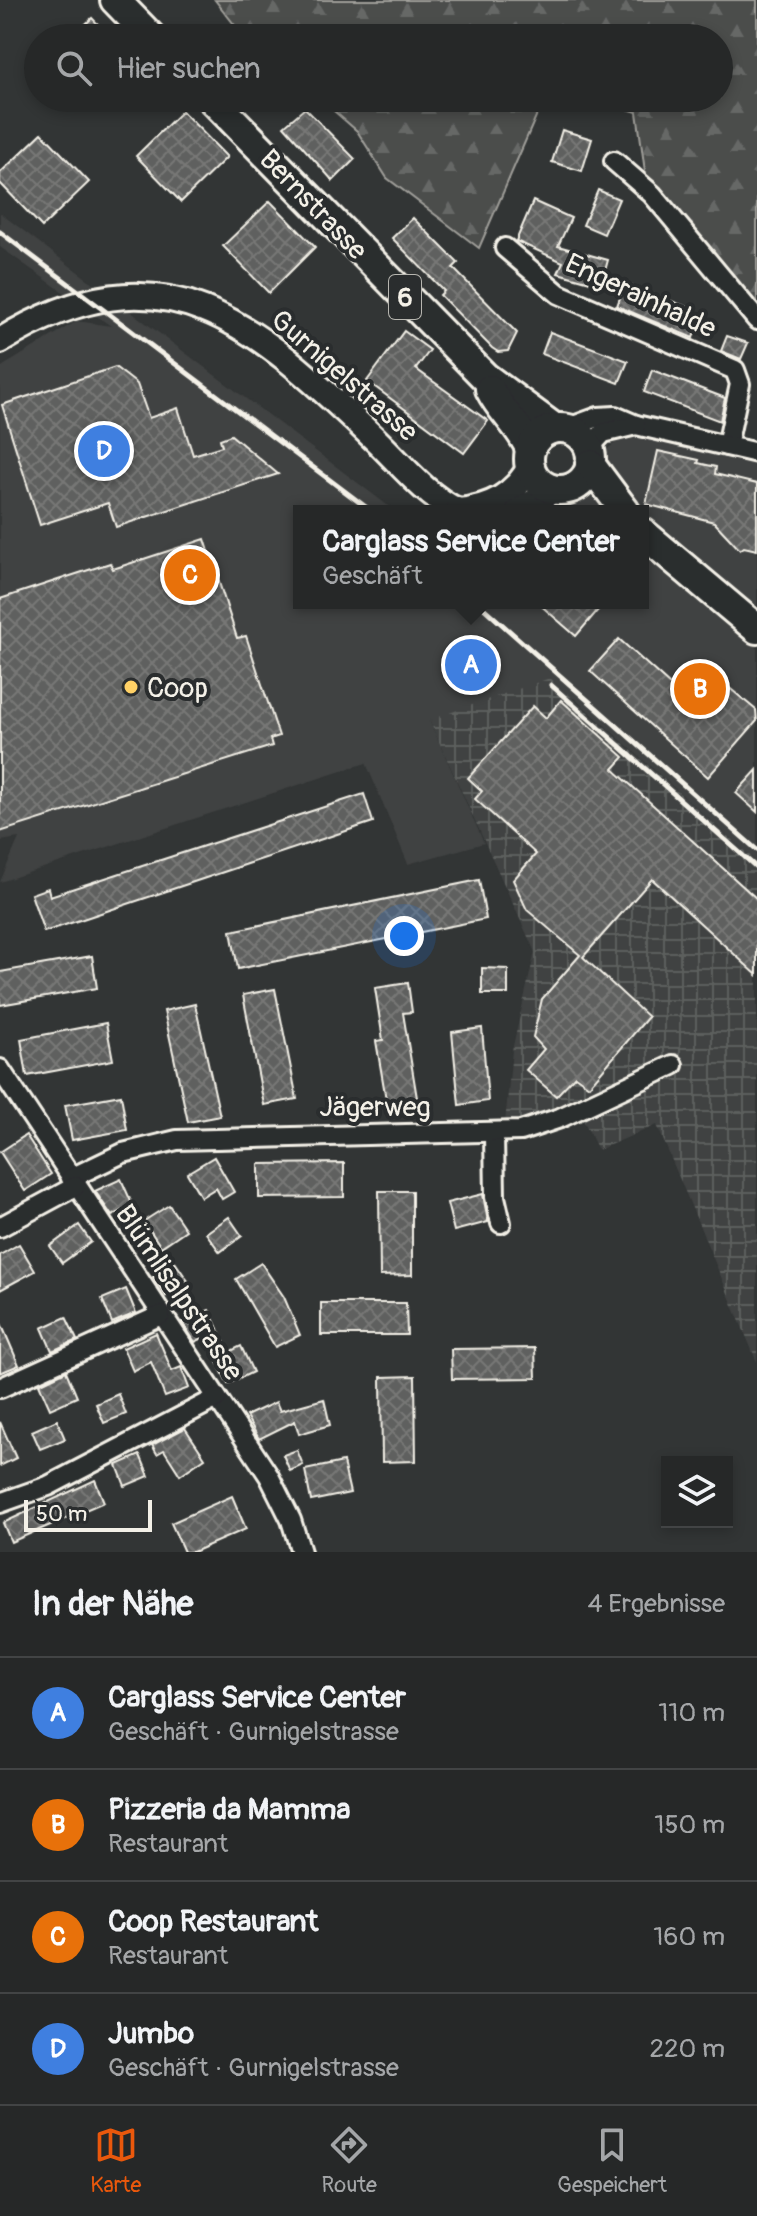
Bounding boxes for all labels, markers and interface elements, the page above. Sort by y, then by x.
search box [24,24,733,112]
icon: search [52,46,96,90]
text: Hier suchen [116,50,261,87]
street label: Bernstrasse [252,142,374,268]
street label: Engerainhalde [559,246,722,347]
road number: 6 [389,275,421,319]
street label: Gurnigelstrasse [263,303,425,450]
pin: D [78,421,130,481]
popup [293,505,649,609]
text: Carglass Service Center [322,523,620,560]
pin: C [164,545,216,605]
text: Geschäft [322,560,422,592]
pin: A [445,635,497,695]
pin: B [674,659,726,719]
place label: Coop [147,671,208,706]
marker: Coop [122,678,140,696]
your location [384,916,424,956]
street label: Jägerweg [319,1090,431,1125]
street label: Blümlisalpstrasse [107,1198,251,1388]
map controls [661,1456,733,1528]
button: layers [661,1456,733,1528]
scale bar [24,1496,152,1532]
text: 50 m [36,1500,87,1528]
text: In der Nähe [32,1583,193,1626]
text: 4 Ergebnisse [587,1588,725,1620]
text: Carglass Service Center [108,1679,406,1716]
text: A [50,1697,66,1729]
text: 110 m [658,1697,725,1729]
text: Geschäft · Gurnigelstrasse [108,1716,399,1748]
text: Pizzeria da Mamma [108,1791,350,1828]
text: B [51,1809,65,1841]
text: 150 m [654,1809,725,1841]
text: Restaurant [108,1828,228,1860]
text: Coop Restaurant [108,1903,318,1940]
text: C [50,1921,66,1953]
text: 160 m [653,1921,725,1953]
text: Restaurant [108,1940,228,1972]
text: Jumbo [108,2015,194,2052]
text: D [50,2033,66,2065]
text: 220 m [649,2033,725,2065]
text: Geschäft · Gurnigelstrasse [108,2052,399,2084]
tab: Karte [90,2123,141,2199]
tab: Route [322,2123,377,2199]
tab: Gespeichert [557,2123,667,2199]

